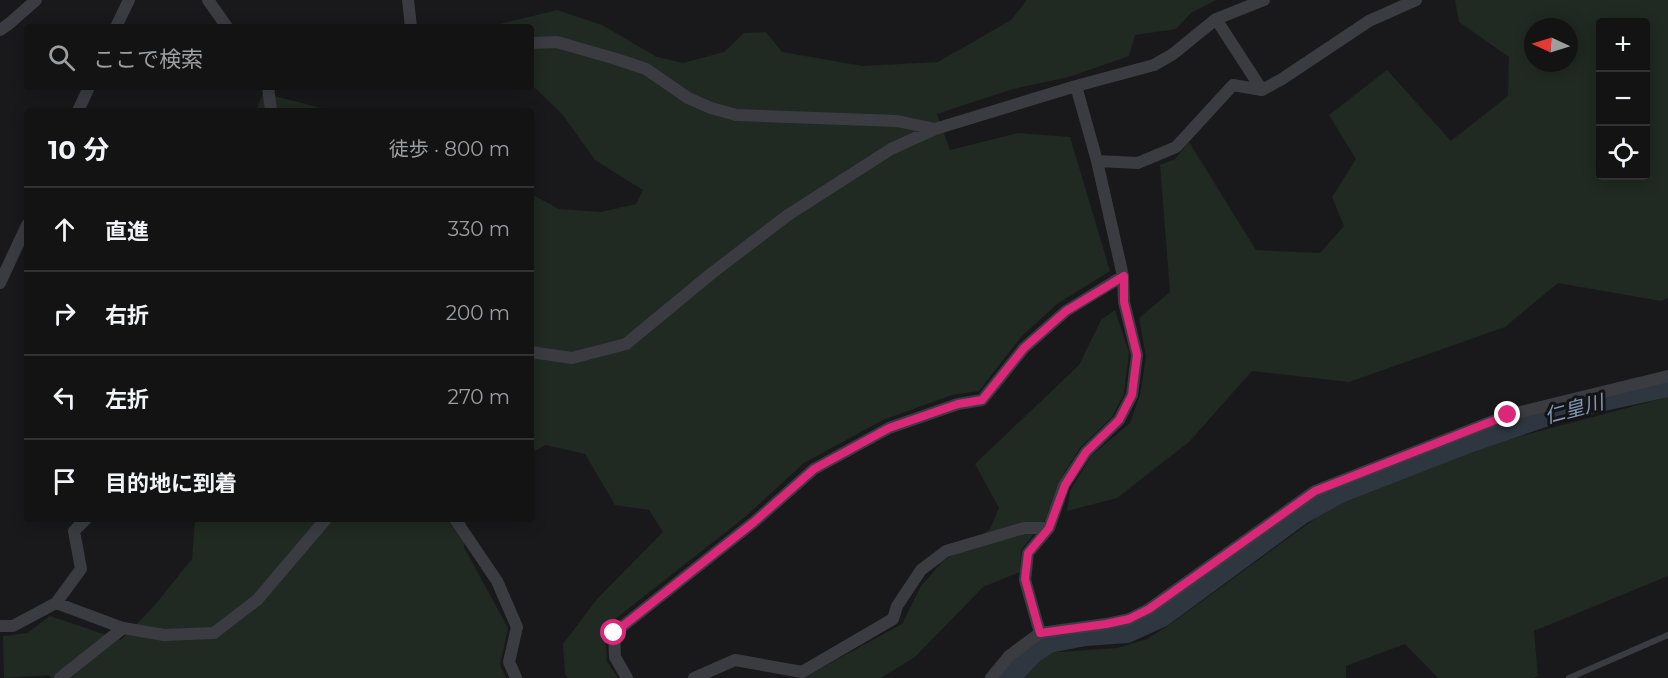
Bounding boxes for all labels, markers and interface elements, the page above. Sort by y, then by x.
north arrow [1524,18,1578,72]
map controls [1596,18,1650,180]
button: + [1596,18,1650,72]
search box [24,24,534,90]
icon: search [45,41,78,74]
text: ここで検索 [93,46,203,73]
button: − [1596,72,1650,126]
button: locate [1596,126,1650,180]
text: 10 分 [48,134,109,166]
text: 徒歩 · 800 m [389,137,510,161]
icon: ahead [48,213,81,246]
text: 330 m [448,217,510,241]
text: 直進 [105,218,149,245]
icon: right [48,297,81,330]
text: 200 m [446,301,510,325]
text: 右折 [105,302,149,329]
icon: left [48,381,81,414]
text: 270 m [448,385,510,409]
text: 左折 [105,386,149,413]
water label: 仁皇川 [1542,389,1608,428]
route end [1494,401,1520,427]
icon: arrive [48,465,81,498]
text: 目的地に到着 [105,470,237,497]
route start [600,619,626,645]

